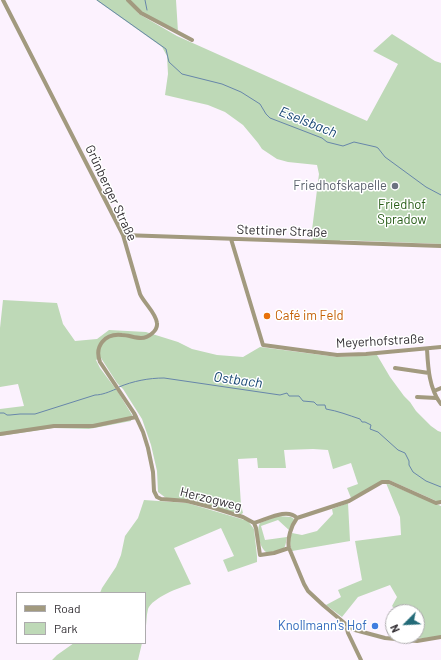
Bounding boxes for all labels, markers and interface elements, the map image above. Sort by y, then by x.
water label: Eselsbach [277,103,339,141]
street label: Grünberger Straße [82,142,140,244]
place label: Friedhofskapelle [293,178,387,194]
marker: Friedhofskapelle [390,181,400,191]
park label: Friedhof Spradow [377,197,427,228]
street label: Stettiner Straße [236,222,328,240]
place label: Café im Feld [275,308,343,324]
marker: Café im Feld [262,311,272,321]
street label: Meyerhofstraße [335,331,425,351]
water label: Ostbach [213,368,263,392]
street label: Herzogweg [179,484,243,514]
legend [16,592,146,644]
text: Road [54,601,81,615]
north arrow [385,604,425,644]
place label: Knollmann's Hof [278,618,367,634]
text: Park [54,621,78,635]
marker: Knollmann's Hof [370,621,380,631]
text: N [387,623,402,635]

